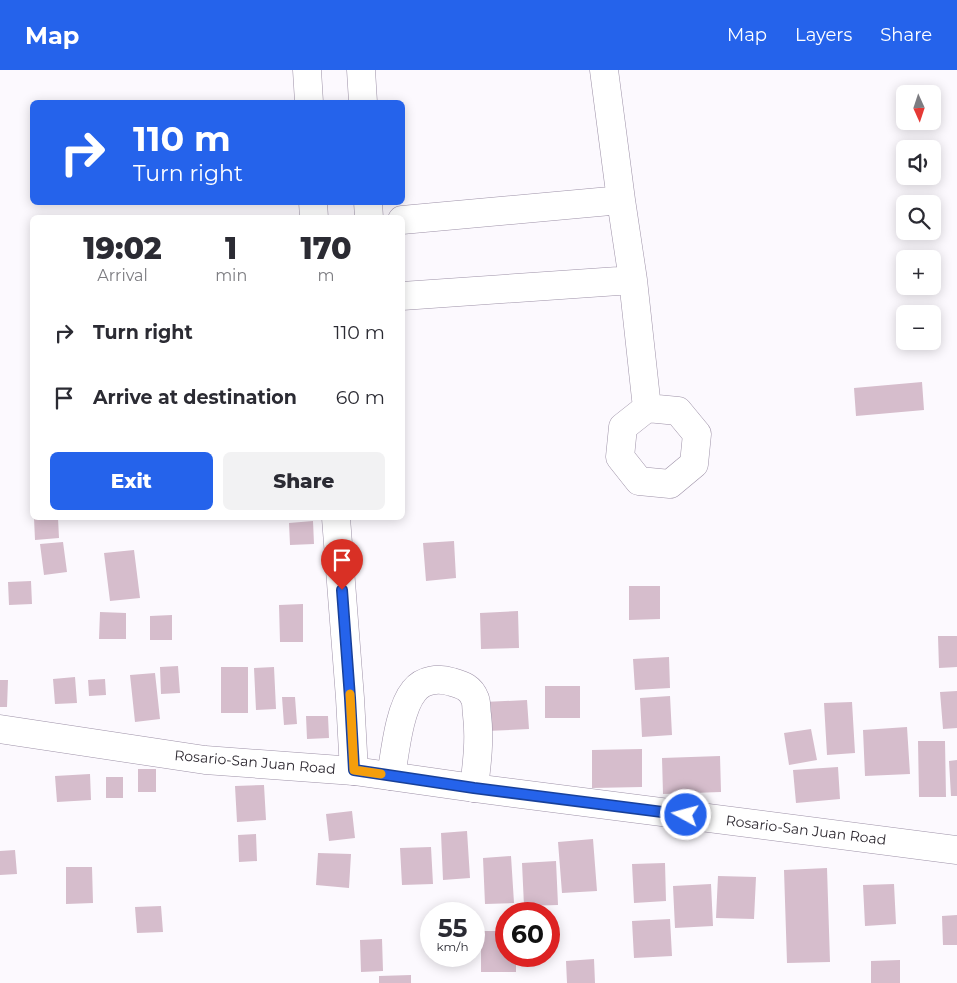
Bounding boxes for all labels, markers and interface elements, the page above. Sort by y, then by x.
text: Map [25,21,79,50]
text: Map [727,24,767,46]
text: Layers [795,24,852,46]
text: Share [880,24,932,46]
north arrow [896,85,941,130]
map controls [896,85,941,350]
text: 110 m [133,117,231,160]
icon: right [50,120,115,185]
button: sound [896,140,941,185]
text: Turn right [133,160,243,187]
button: search [896,195,941,240]
text: 19:02 [83,230,162,267]
text: 1 [225,230,237,267]
text: 170 [301,230,352,267]
button: + [896,250,941,295]
text: Arrival [97,266,148,285]
text: min [215,266,247,285]
text: m [318,266,335,285]
button: − [896,305,941,350]
icon: right [50,319,78,347]
text: Turn right [93,321,193,344]
text: 110 m [334,321,385,344]
icon: arrive [50,384,78,412]
text: Arrive at destination [93,386,297,409]
text: 60 m [336,386,385,409]
button: Exit [50,452,213,510]
button: Share [223,452,385,510]
pin [321,539,363,590]
icon: arrive [328,546,356,574]
street label: Rosario-San Juan Road [174,746,336,778]
position arrow [659,788,711,840]
street label: Rosario-San Juan Road [725,811,887,849]
speed limit sign: 60 [495,902,560,967]
text: 55 [438,913,467,943]
text: km/h [436,939,469,954]

